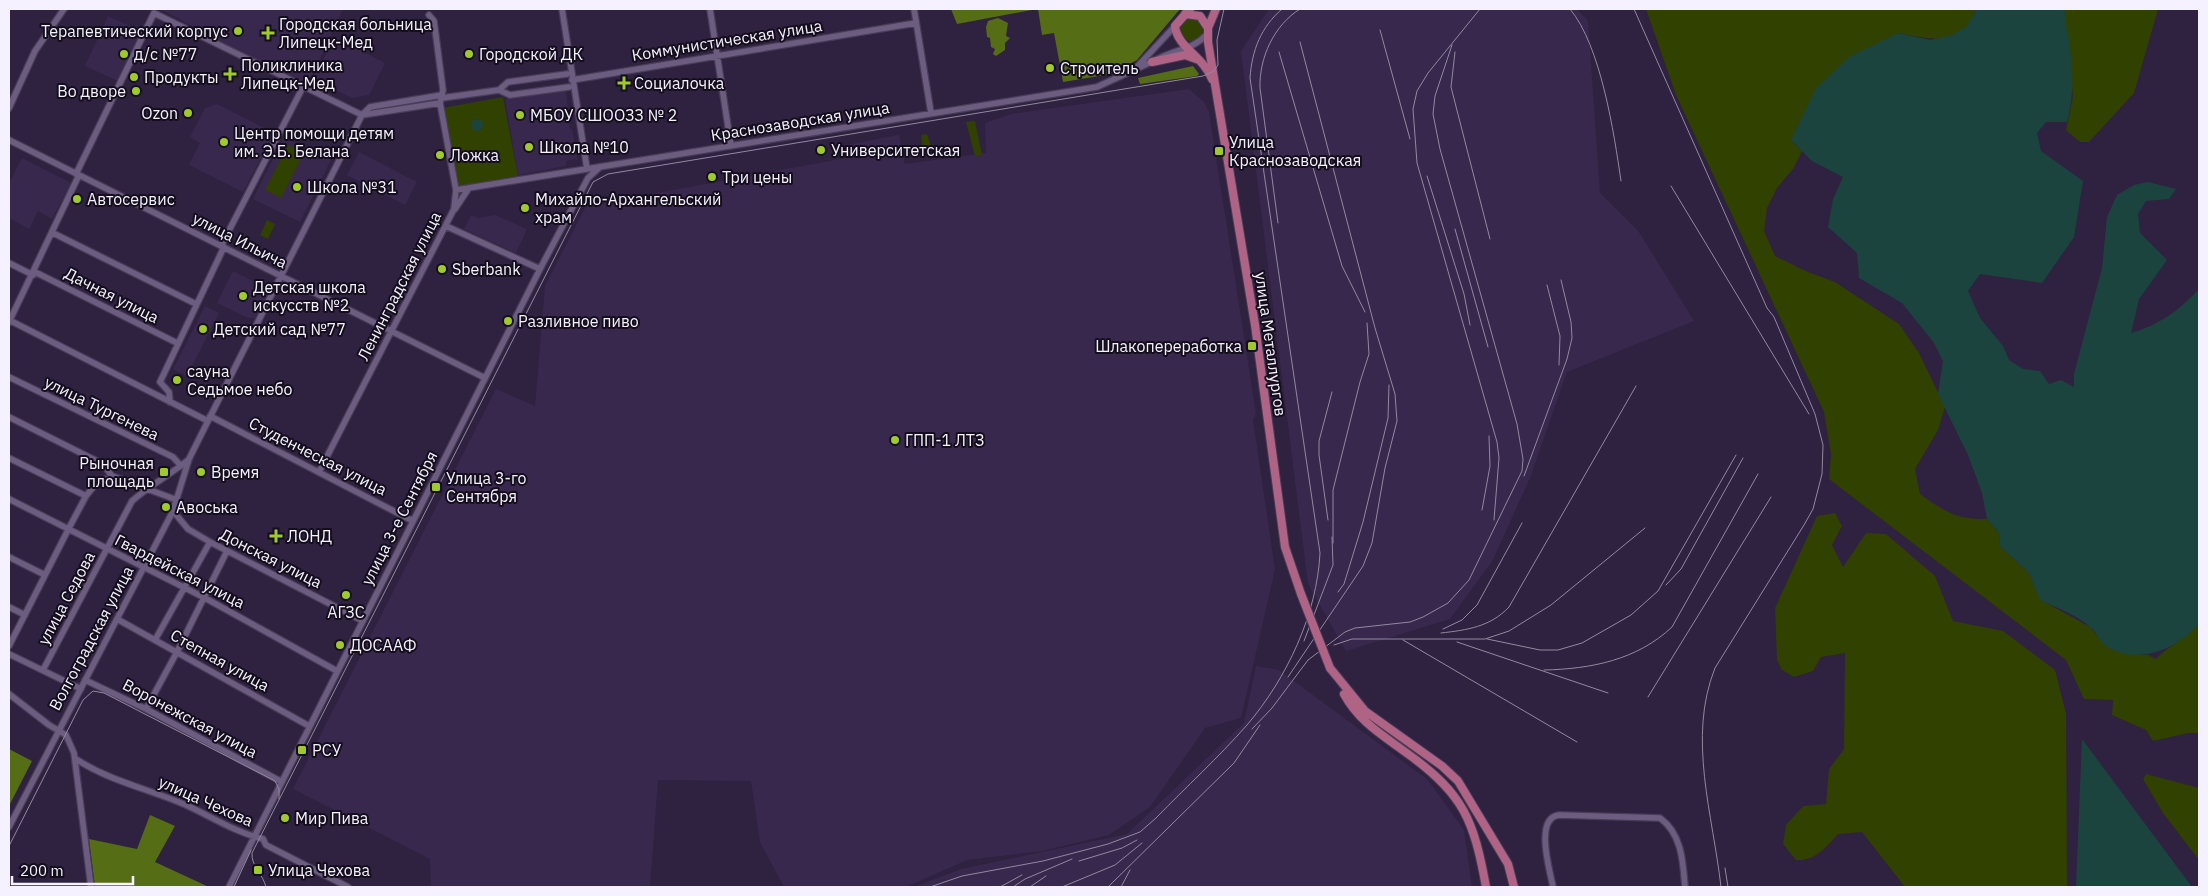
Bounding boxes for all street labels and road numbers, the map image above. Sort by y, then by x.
street label: Коммунистическая улица [630,15,824,65]
street label: Краснозаводская улица [709,97,891,145]
street label: улица Ильича [189,208,291,273]
street label: Ленинградская улица [353,208,445,364]
street label: Дачная улица [62,263,163,328]
street label: улица Металлургов [1251,271,1291,417]
street label: улица Тургенева [41,372,163,445]
street label: Студенческая улица [246,413,391,500]
street label: улица 3-е Сентября [357,448,441,588]
street label: Донская улица [217,524,326,592]
street label: Гвардейская улица [112,530,249,613]
street label: улица Седова [33,548,99,648]
street label: Волгоградская улица [44,562,138,714]
street label: Степная улица [167,625,273,696]
street label: Воронежская улица [119,674,261,762]
street label: улица Чехова [156,771,257,831]

